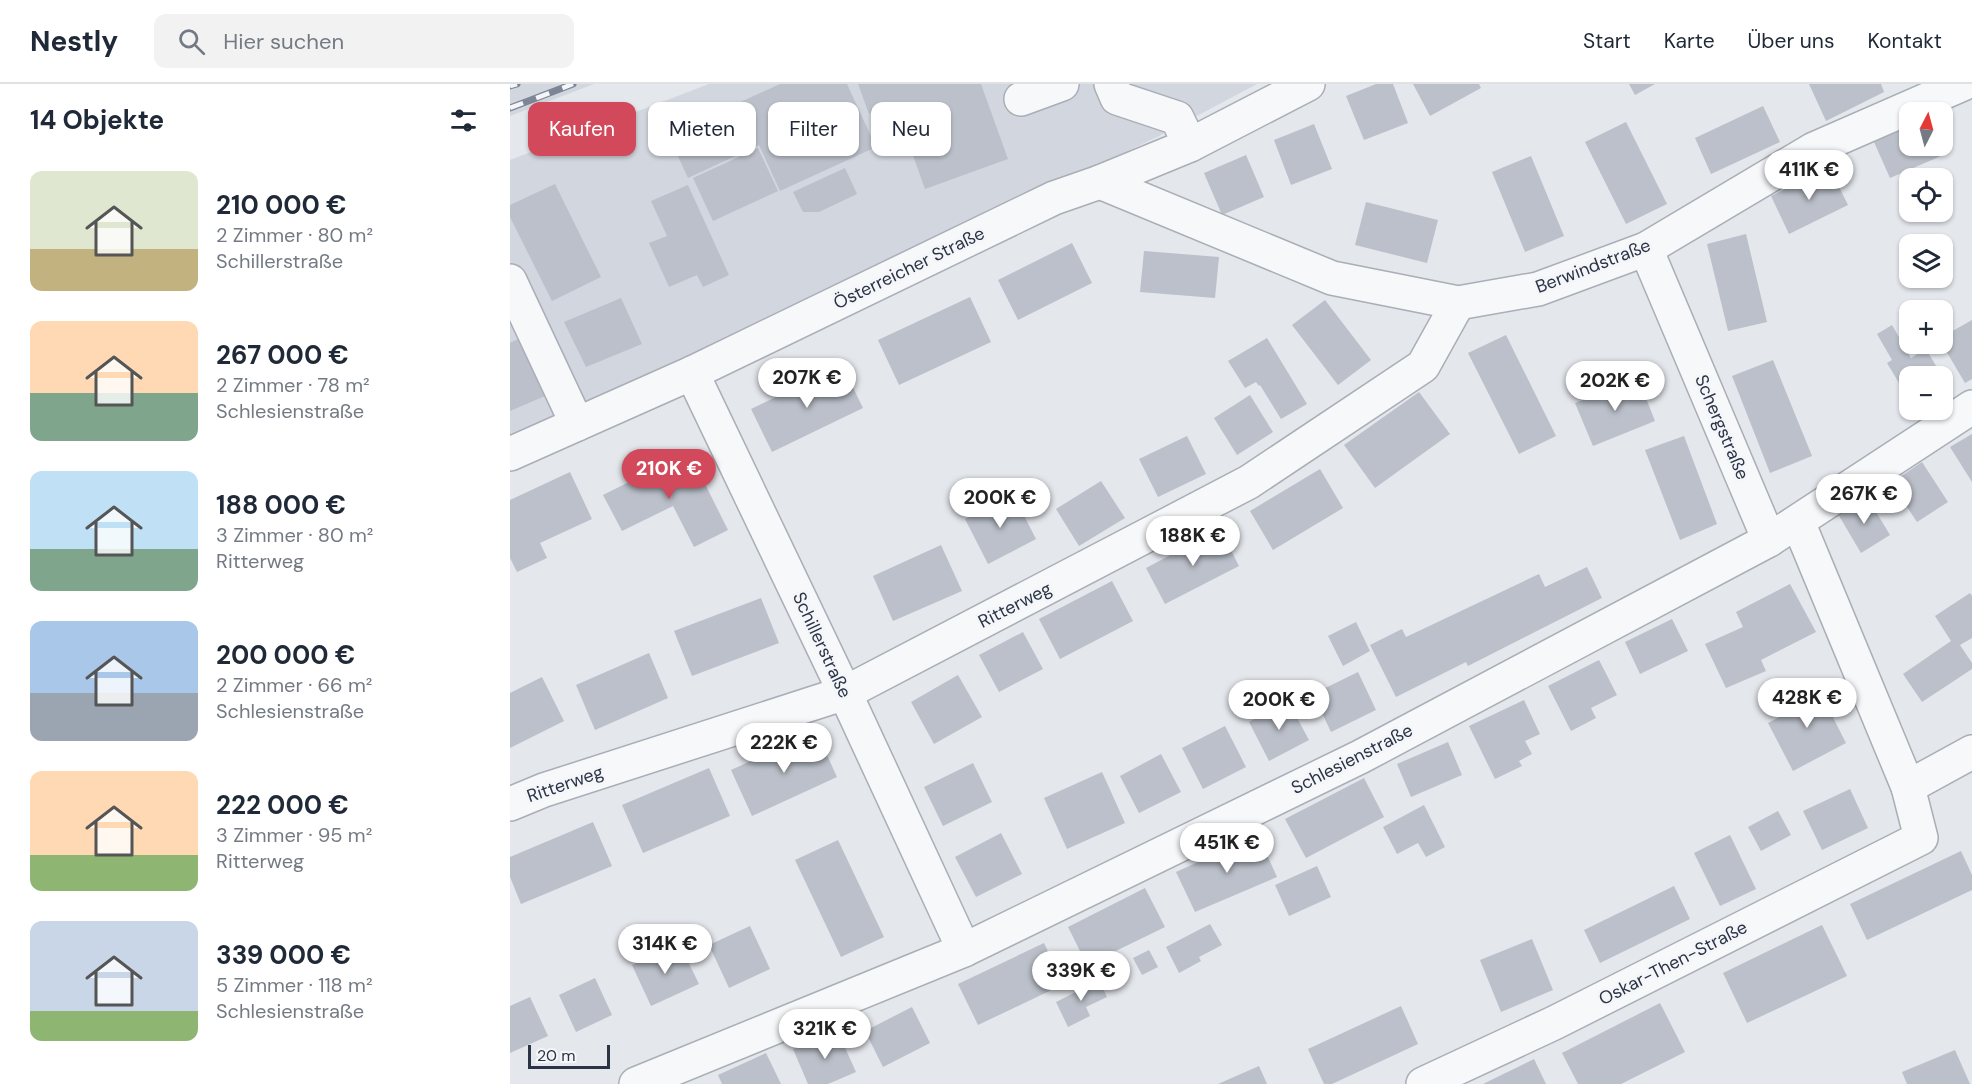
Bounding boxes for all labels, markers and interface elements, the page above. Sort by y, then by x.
search box [154,14,574,68]
text: Nestly [30,23,118,60]
icon: search [175,25,208,58]
text: Hier suchen [223,27,344,56]
text: Start [1583,27,1631,55]
text: Karte [1664,27,1715,55]
text: Über uns [1748,27,1834,55]
text: Kontakt [1867,27,1942,55]
chip: Kaufen [528,102,636,156]
chip: Mieten [648,102,756,156]
chip: Filter [768,102,859,156]
chip: Neu [871,102,951,156]
north arrow [1899,102,1953,156]
map controls [1899,102,1953,420]
text: 14 Objekte [30,103,164,137]
icon: filters [447,104,480,137]
pin: 411K € [1760,150,1858,201]
text: 411K € [1778,156,1840,182]
button: locate [1899,168,1953,222]
text: 210 000 € [216,188,346,222]
icon: home [78,195,150,267]
street label: Österreicher Straße [829,221,989,315]
text: 2 Zimmer · 80 m² [216,222,373,248]
street label: Berwindstraße [1532,233,1654,299]
button: layers [1899,234,1953,288]
text: Schillerstraße [216,248,343,274]
button: + [1899,300,1953,354]
text: 267 000 € [216,338,349,372]
icon: home [78,345,150,417]
pin: 207K € [758,358,856,409]
pin: 202K € [1566,361,1664,412]
text: 207K € [772,364,842,390]
button: − [1899,366,1953,420]
text: 202K € [1580,367,1650,393]
street label: Schergstraße [1689,371,1755,483]
text: 2 Zimmer · 78 m² [216,372,370,398]
text: Schlesienstraße [216,398,364,424]
pin: 210K € [620,449,718,500]
text: 210K € [636,455,702,481]
pin: 267K € [1815,474,1913,525]
pin: 200K € [951,478,1049,529]
text: 267K € [1830,480,1898,506]
text: 200K € [963,484,1037,510]
text: 188 000 € [216,488,346,522]
icon: home [78,495,150,567]
pin: 188K € [1144,516,1242,567]
text: 3 Zimmer · 80 m² [216,522,373,548]
text: 188K € [1160,522,1226,548]
text: Ritterweg [216,548,304,574]
street label: Ritterweg [974,576,1056,634]
street label: Schillerstraße [787,588,857,702]
text: 200 000 € [216,638,355,672]
icon: home [78,645,150,717]
text: 2 Zimmer · 66 m² [216,672,372,698]
pin: 428K € [1758,678,1856,729]
pin: 200K € [1230,680,1328,731]
text: 428K € [1772,684,1842,710]
text: 200K € [1242,686,1316,712]
text: Schlesienstraße [216,698,364,724]
street label: Schlesienstraße [1287,718,1417,800]
pin: 222K € [735,723,833,774]
text: 222K € [750,729,818,755]
street label: Ritterweg [524,760,606,808]
text: 222 000 € [216,788,349,822]
icon: home [78,795,150,867]
text: 3 Zimmer · 95 m² [216,822,372,848]
pin: 451K € [1178,823,1276,874]
text: 451K € [1194,829,1260,855]
text: Ritterweg [216,848,304,874]
street label: Oskar-Then-Straße [1595,915,1751,1011]
pin: 314K € [616,924,714,975]
text: 314K € [632,930,698,956]
text: 339 000 € [216,938,351,972]
icon: home [78,945,150,1017]
pin: 339K € [1032,951,1130,1002]
text: 339K € [1046,957,1116,983]
text: 5 Zimmer · 118 m² [216,972,373,998]
text: Schlesienstraße [216,998,364,1024]
pin: 321K € [776,1009,874,1060]
text: 321K € [793,1015,857,1041]
scale bar [528,1042,610,1070]
text: 20 m [537,1045,576,1066]

